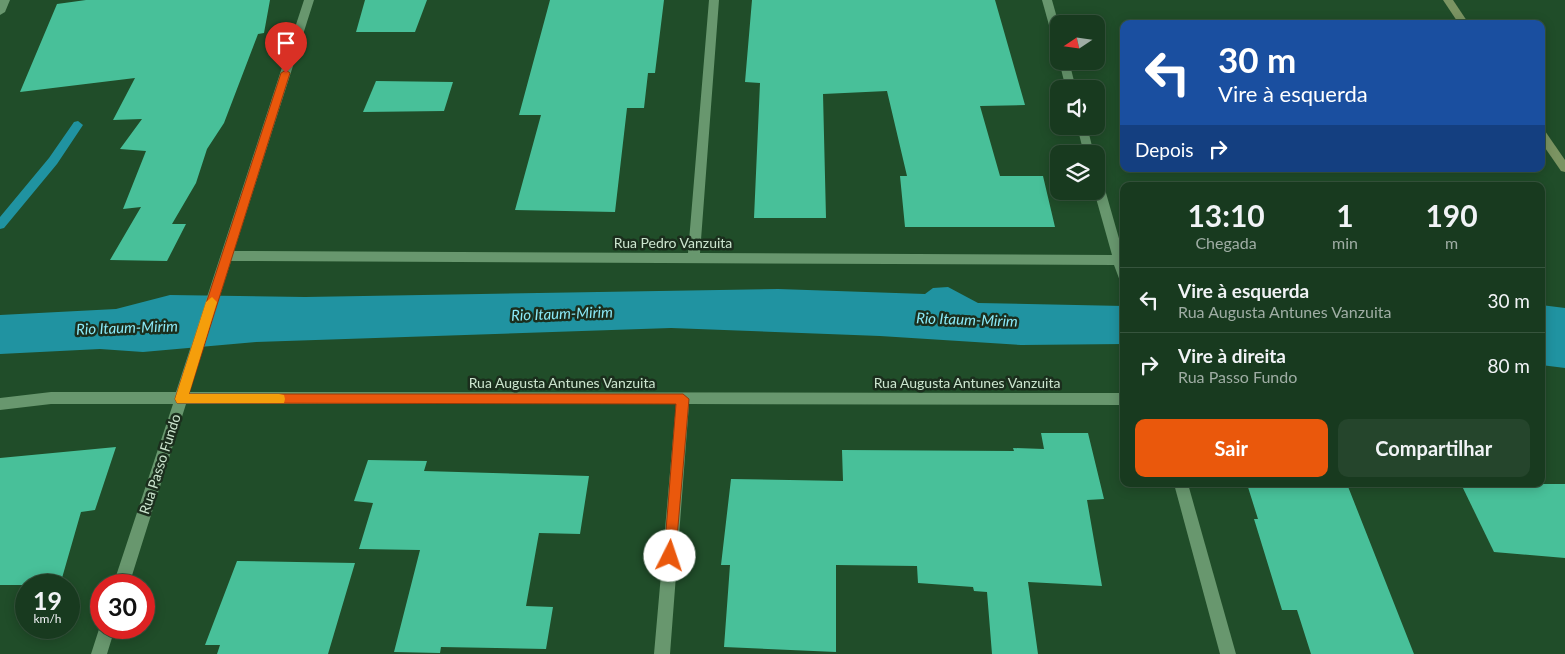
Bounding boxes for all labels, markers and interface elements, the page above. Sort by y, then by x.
north arrow [1050,15,1105,70]
map controls [1050,15,1105,200]
pin [265,22,307,73]
icon: arrive [272,29,300,57]
text: 30 m [1218,38,1296,80]
icon: left [1135,40,1200,105]
button: sound [1050,80,1105,135]
text: Vire à esquerda [1218,80,1368,107]
icon: right [1204,135,1232,163]
text: Depois [1135,138,1194,161]
button: layers [1050,145,1105,200]
text: 13:10 [1187,197,1265,233]
text: 1 [1336,197,1354,233]
text: 190 [1425,197,1478,233]
text: Chegada [1195,233,1257,252]
text: min [1332,233,1358,252]
text: m [1445,233,1458,252]
street label: Rua Pedro Vanzuita [614,234,732,251]
text: Vire à esquerda [1178,279,1309,302]
icon: left [1135,286,1163,314]
text: 30 m [1487,289,1530,312]
water label: Rio Itaum-Mirim [511,302,613,324]
text: Rua Augusta Antunes Vanzuita [1178,302,1391,321]
water label: Rio Itaum-Mirim [916,308,1018,330]
water label: Rio Itaum-Mirim [76,316,178,338]
text: Vire à direita [1178,344,1286,367]
icon: right [1135,351,1163,379]
text: 80 m [1487,354,1530,377]
text: Rua Passo Fundo [1178,367,1297,386]
street label: Rua Augusta Antunes Vanzuita [469,374,655,391]
street label: Rua Augusta Antunes Vanzuita [874,374,1060,391]
street label: Rua Passo Fundo [135,412,184,516]
button: Sair [1135,419,1328,477]
button: Compartilhar [1338,419,1530,477]
position arrow [643,529,695,581]
speed limit sign: 30 [90,574,155,639]
text: 19 [33,585,62,615]
text: km/h [33,611,62,626]

